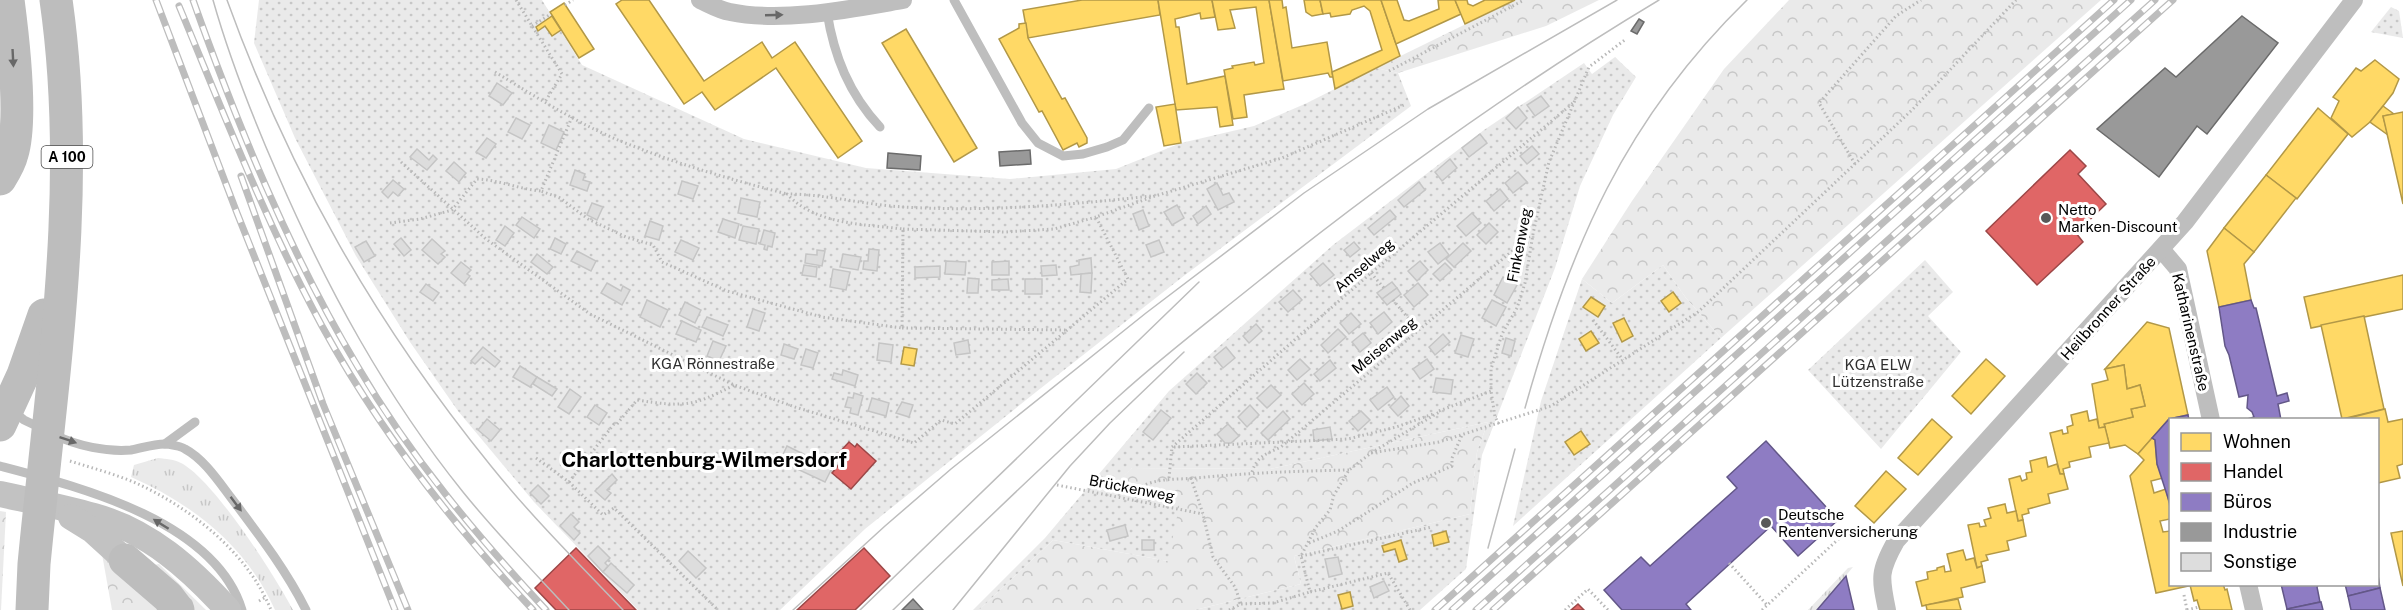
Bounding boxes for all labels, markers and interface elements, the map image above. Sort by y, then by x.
one-way arrow [765,10,784,20]
one-way arrow [9,49,18,68]
road number: A 100 [42,146,92,168]
place label: Netto Marken-Discount [2058,201,2178,235]
street label: Finkenweg [1503,206,1535,284]
marker: Netto Marken-Discount [2039,211,2053,225]
street label: Amselweg [1331,235,1397,295]
street label: Heilbronner Straße [2057,253,2159,363]
street label: Katharinenstraße [2169,271,2213,393]
street label: Meisenweg [1348,313,1420,377]
park label: KGA Rönnestraße [651,355,775,372]
park label: KGA ELW Lützenstraße [1832,356,1924,390]
legend [2169,418,2379,586]
text: Wohnen [2223,431,2291,452]
one-way arrow [59,436,77,446]
district label: Charlottenburg-Wilmersdorf [561,447,847,472]
text: Handel [2223,461,2283,482]
street label: Brückenweg [1088,471,1176,505]
text: Büros [2223,491,2272,512]
one-way arrow [229,496,242,512]
place label: Deutsche Rentenversicherung [1778,506,1918,540]
marker: Deutsche Rentenversicherung [1759,516,1773,530]
one-way arrow [153,518,169,529]
text: Industrie [2223,521,2297,542]
text: Sonstige [2223,551,2297,572]

